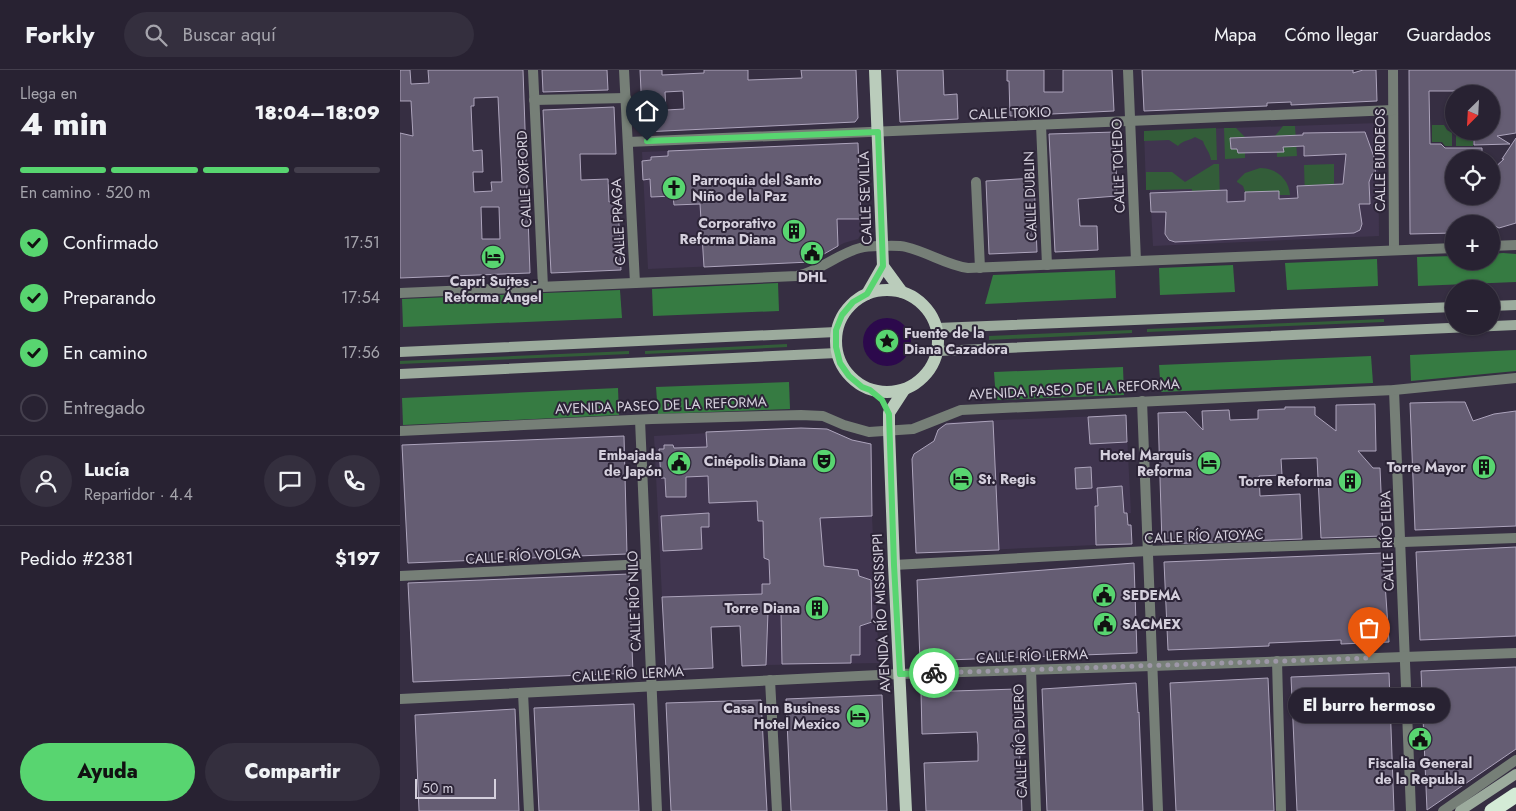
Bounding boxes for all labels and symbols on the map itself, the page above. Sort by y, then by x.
north arrow [1445,85,1500,140]
pin [626,90,668,141]
street label: CALLE TOKIO [968,102,1052,124]
street label: CALLE BURDEOS [1370,108,1390,212]
street label: CALLE TOLEDO [1106,118,1130,214]
street label: CALLE OXFORD [511,130,537,228]
street label: CALLE SEVILLA [853,150,877,245]
street label: CALLE DUBLIN [1018,151,1042,241]
place label: Parroquia del Santo Niño de la Paz [692,170,821,206]
church icon: Parroquia del Santo Niño de la Paz [661,175,687,201]
street label: CALLE PRAGA [606,177,630,266]
place label: Corporativo Reforma Diana [680,213,776,249]
building icon: Corporativo Reforma Diana [781,218,807,244]
public building icon: DHL [799,240,825,266]
hotel icon: Capri Suites - Reforma Ángel [480,244,506,270]
place label: DHL [798,267,827,287]
place label: Capri Suites - Reforma Ángel [444,271,542,307]
place label: Fuente de la Diana Cazadora [904,323,1008,359]
place icon: Fuente de la Diana Cazadora [874,328,900,354]
street label: AVENIDA PASEO DE LA REFORMA [968,373,1181,405]
street label: AVENIDA PASEO DE LA REFORMA [555,391,768,419]
place label: Embajada de Japón [598,445,662,481]
place label: Hotel Marquis Reforma [1100,445,1193,481]
theatre icon: Cinépolis Diana [811,448,837,474]
public building icon: Embajada de Japón [666,450,692,476]
hotel icon: Hotel Marquis Reforma [1196,450,1222,476]
place label: Cinépolis Diana [704,451,806,471]
building icon: Torre Mayor [1471,454,1497,480]
place label: Torre Mayor [1387,457,1466,477]
hotel icon: St. Regis [948,466,974,492]
building icon: Torre Reforma [1337,468,1363,494]
place label: St. Regis [978,469,1036,489]
place label: Torre Reforma [1239,471,1332,491]
street label: CALLE RÍO ELBA [1375,490,1399,592]
street label: CALLE RÍO ATOYAC [1144,524,1264,548]
street label: AVENIDA RÍO MISSISSIPPI [867,533,895,693]
street label: CALLE RÍO VOLGA [465,543,582,569]
street label: CALLE RÍO NILO [622,550,646,652]
public building icon: SEDEMA [1091,582,1117,608]
place label: SEDEMA [1122,585,1181,605]
building icon: Torre Diana [804,595,830,621]
place label: Torre Diana [724,598,800,618]
pin [1348,607,1390,658]
public building icon: SACMEX [1092,611,1118,637]
place label: SACMEX [1122,614,1181,634]
street label: CALLE RÍO LERMA [976,644,1089,668]
courier [909,648,959,698]
street label: CALLE RÍO LERMA [572,661,685,687]
street label: CALLE RÍO DUERO [1008,683,1032,799]
callout: El burro hermoso [1288,688,1450,723]
place label: Casa Inn Business Hotel Mexico [723,698,841,734]
hotel icon: Casa Inn Business Hotel Mexico [845,703,871,729]
public building icon: Fiscalia General de la Republa [1407,726,1433,752]
place label: Fiscalia General de la Republa [1368,753,1472,789]
scale bar [415,776,496,799]

